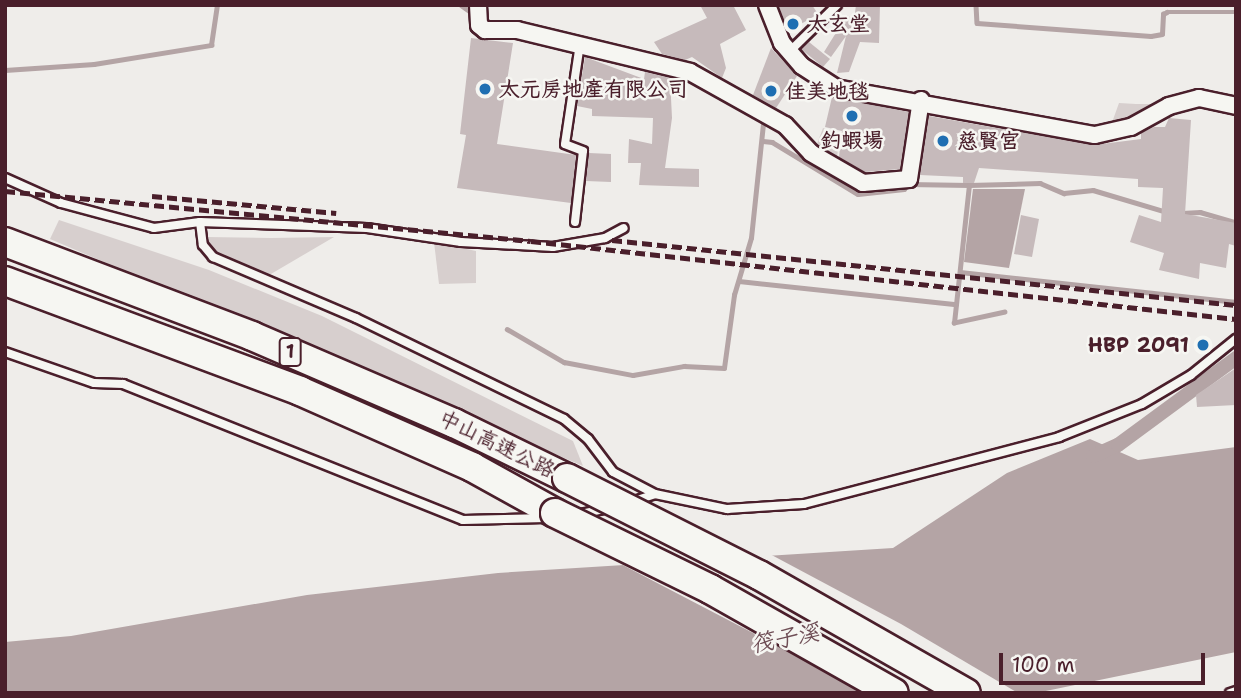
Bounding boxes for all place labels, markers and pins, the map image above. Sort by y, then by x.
place label: 太玄堂 [807,11,870,37]
marker: 太玄堂 [785,16,801,32]
place label: 太元房地產有限公司 [499,76,688,102]
place label: 佳美地毯 [785,78,869,104]
marker: 太元房地產有限公司 [477,81,493,97]
marker: 佳美地毯 [763,83,779,99]
marker: 釣蝦場 [844,108,860,124]
place label: 釣蝦場 [821,127,883,153]
place label: 慈賢宮 [957,128,1020,154]
marker: 慈賢宮 [935,133,951,149]
place label: HBP 2091 [1088,332,1189,358]
marker: HBP 2091 [1195,337,1211,353]

